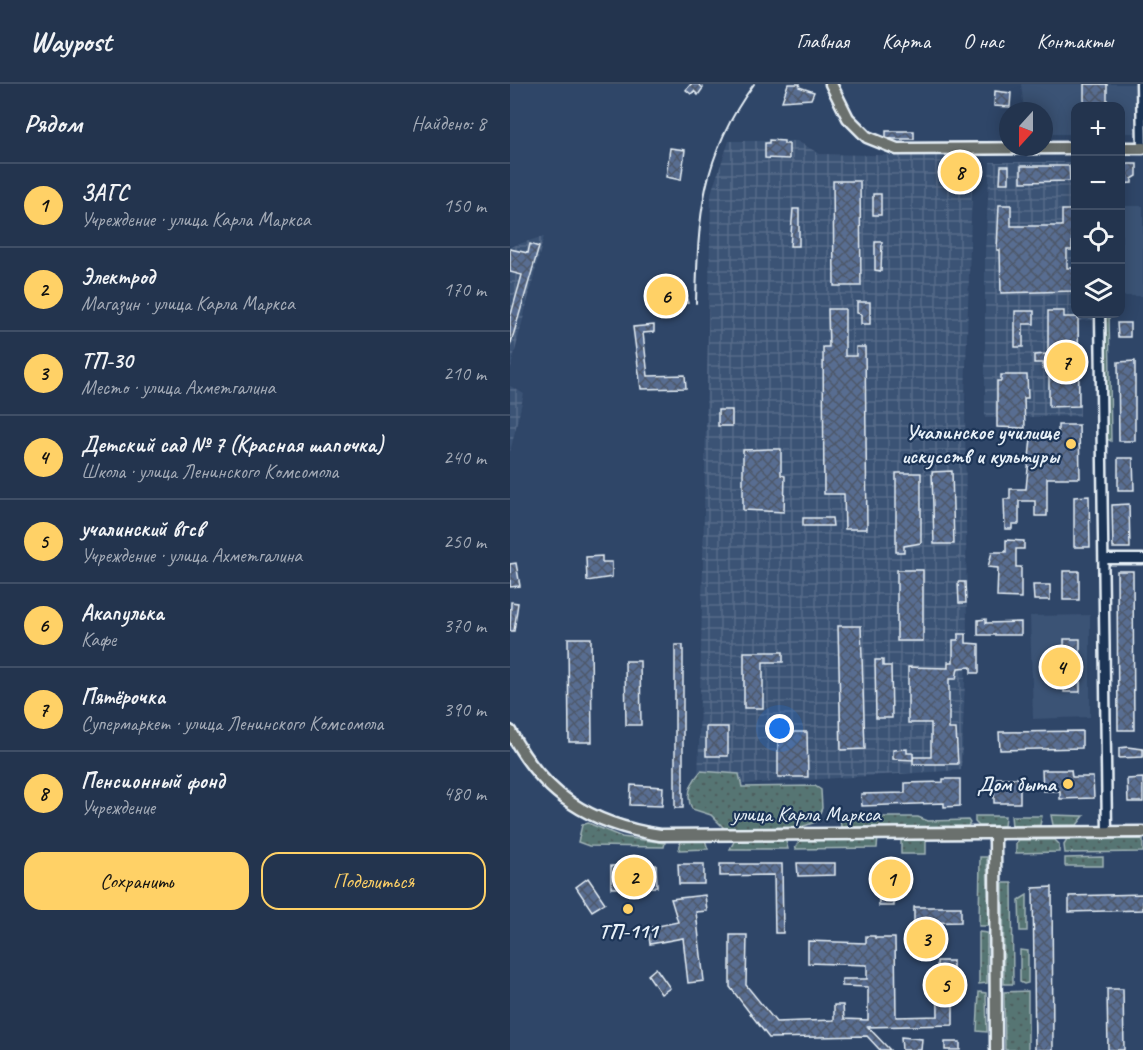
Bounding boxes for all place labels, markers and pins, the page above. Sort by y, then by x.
pin: 8 [940,150,980,194]
pin: 6 [646,274,686,318]
pin: 7 [1046,340,1086,384]
place label: Учалинское училище искусств и культуры [902,419,1061,470]
marker: Учалинское училище искусств и культуры [1064,437,1078,451]
pin: 4 [1042,644,1080,690]
place label: Дом быта [977,771,1058,797]
marker: Дом быта [1061,777,1075,791]
pin: 2 [614,854,654,900]
pin: 1 [872,856,910,902]
marker: ТП-111 [621,902,635,916]
pin: 3 [906,916,946,962]
place label: ТП-111 [599,918,660,944]
pin: 5 [926,962,964,1008]

